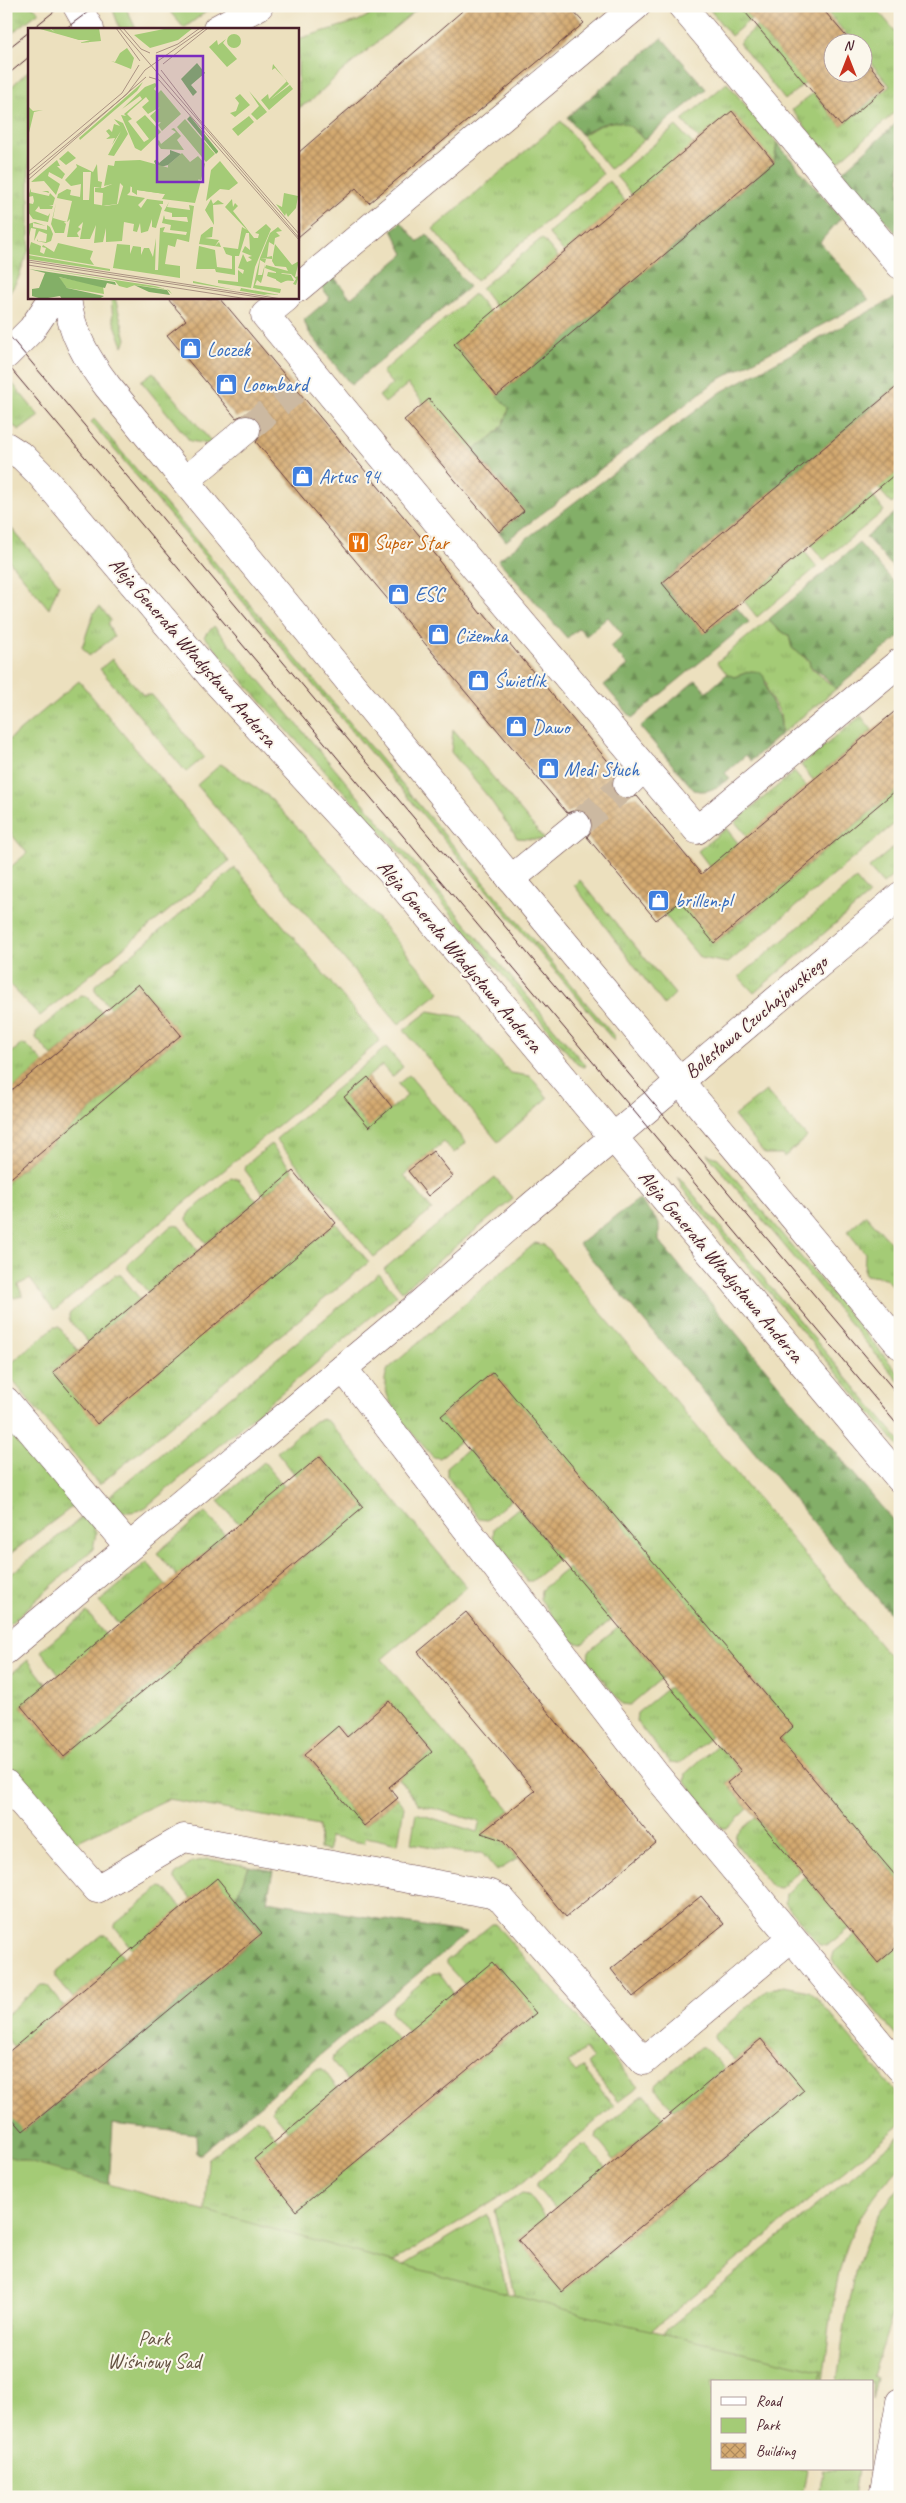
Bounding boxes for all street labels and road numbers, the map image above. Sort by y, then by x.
street label: Aleja Generała Władysława Andersa [104,552,283,753]
street label: Aleja Generała Władysława Andersa [372,855,549,1058]
street label: Bolesława Czuchajowskiego [679,949,834,1084]
street label: Aleja Generała Władysława Andersa [633,1165,810,1368]

